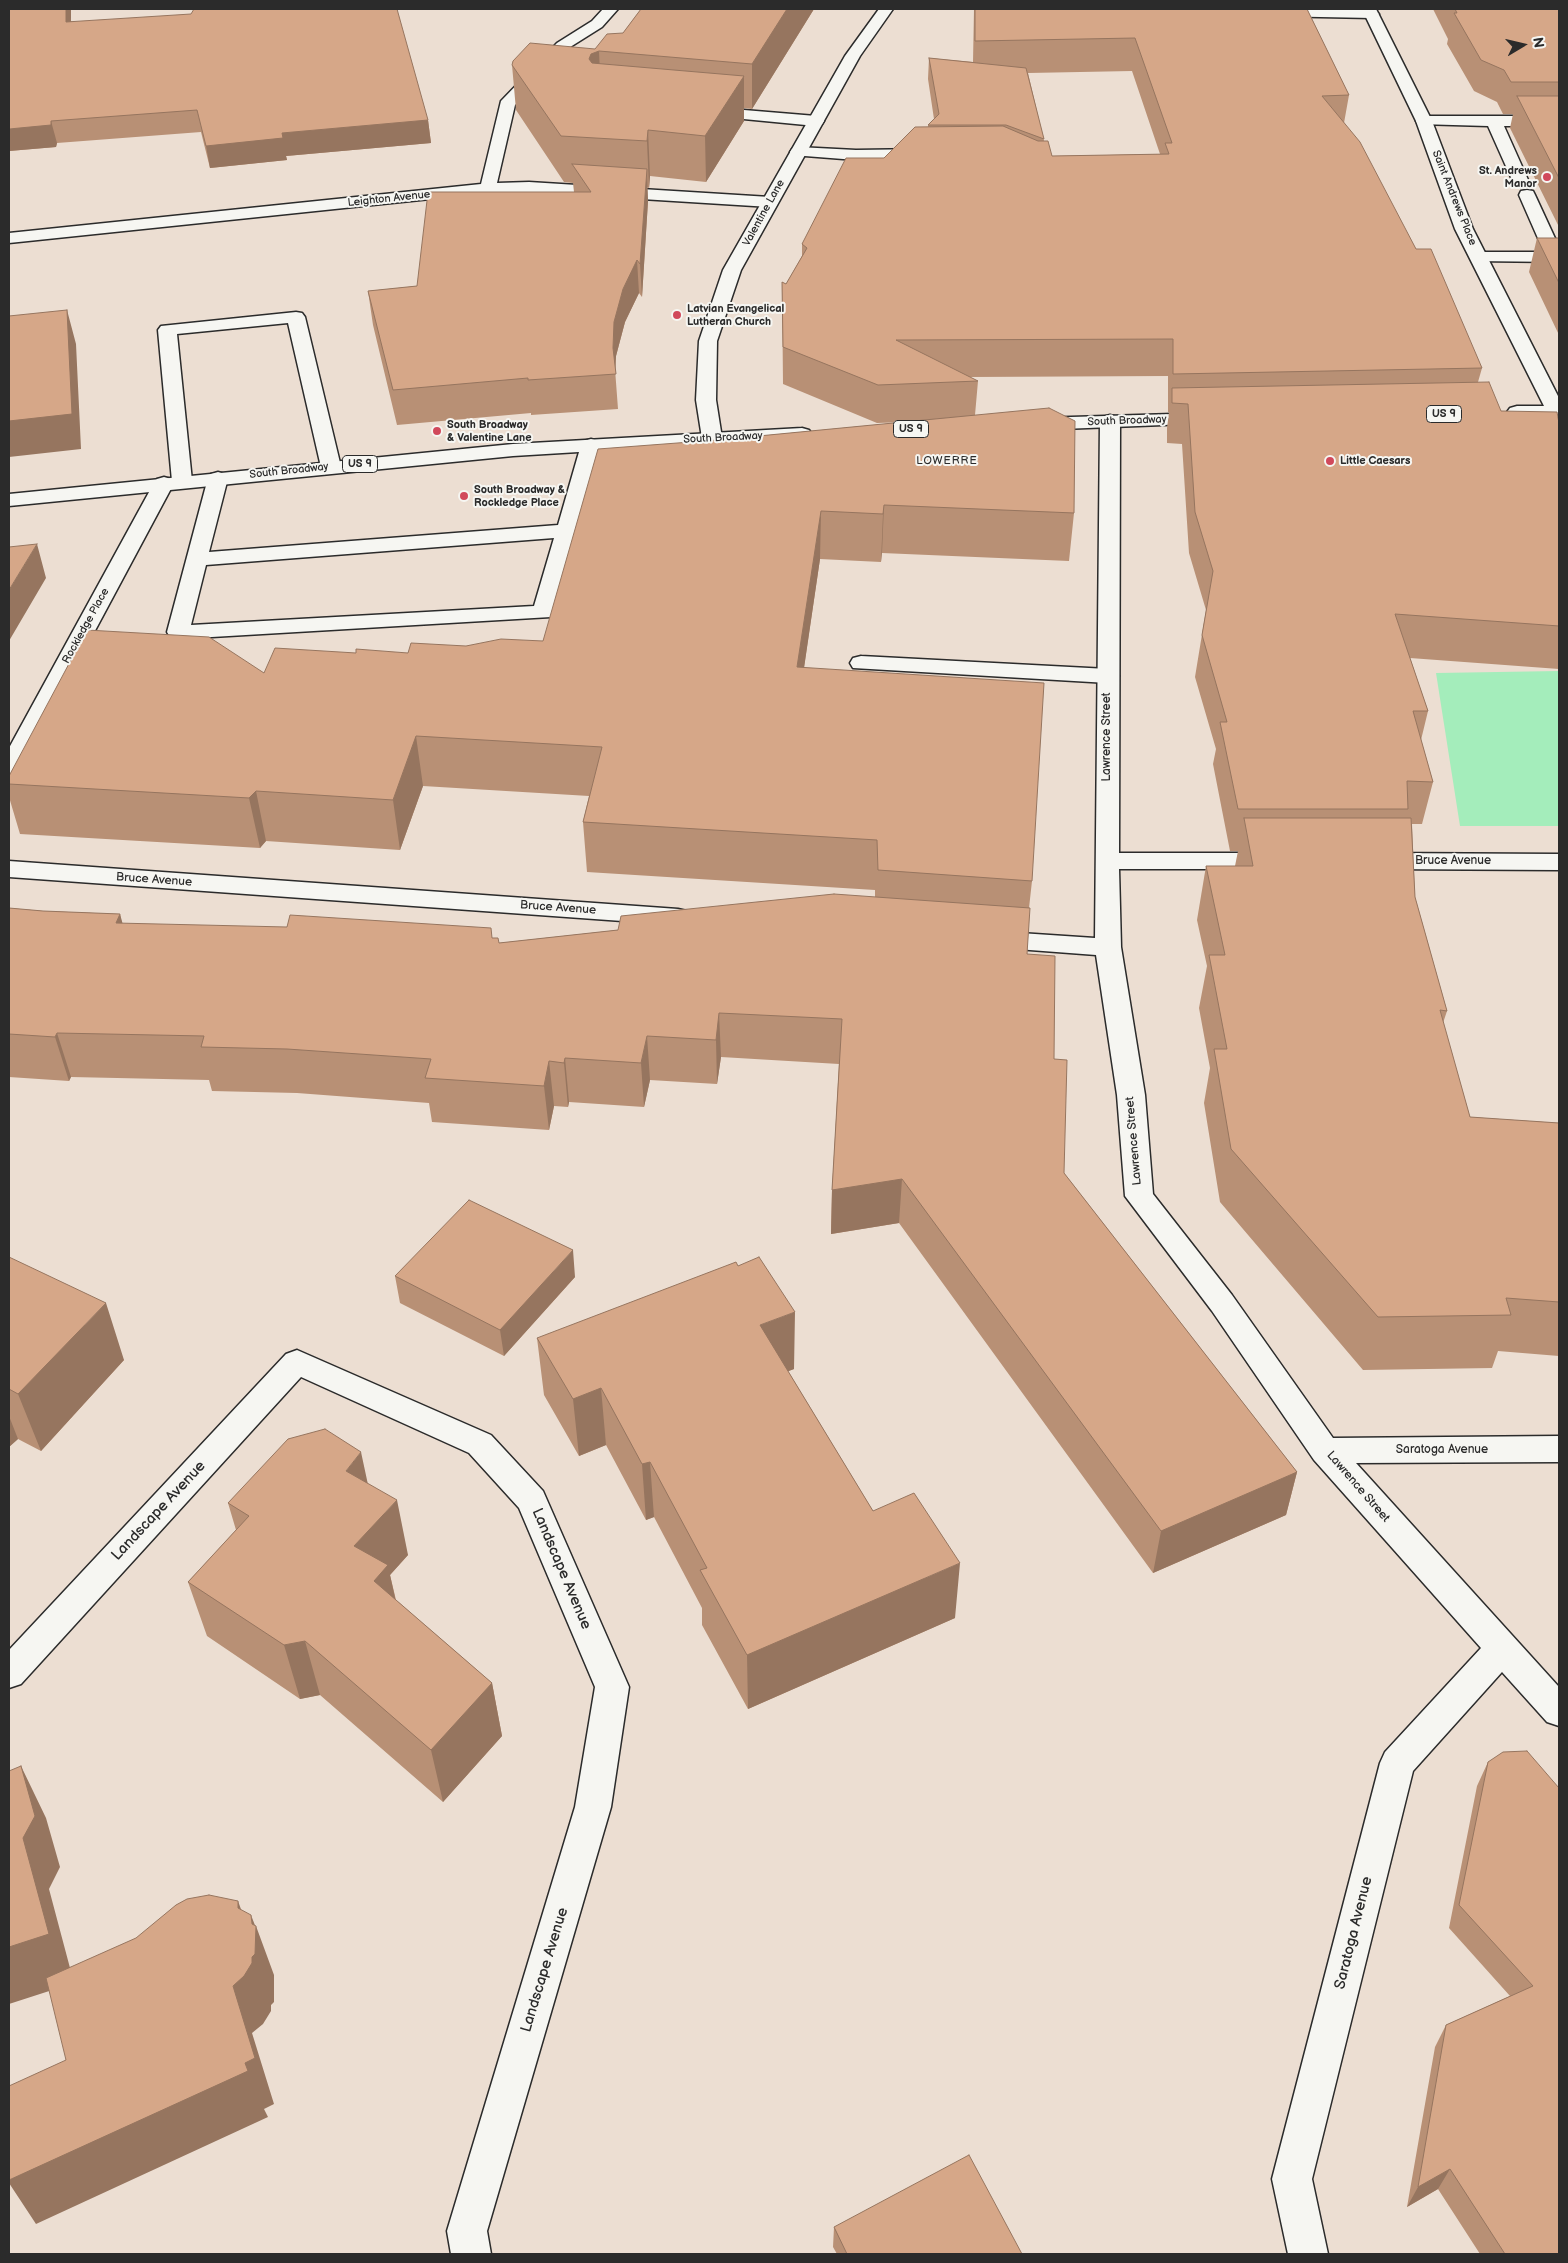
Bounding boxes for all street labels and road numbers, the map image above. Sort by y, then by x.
street label: Saint Andrews Place [1429,149,1479,247]
street label: Valentine Lane [740,177,788,249]
street label: Leighton Avenue [347,188,431,210]
road number: US 9 [1426,406,1462,422]
street label: South Broadway [1087,413,1167,429]
road number: US 9 [894,420,928,438]
street label: South Broadway [683,429,763,447]
road number: US 9 [342,456,378,472]
street label: South Broadway [249,460,329,482]
street label: Rockledge Place [60,586,112,666]
street label: Lawrence Street [1100,692,1114,782]
street label: Bruce Avenue [1415,854,1491,868]
street label: Bruce Avenue [115,870,193,890]
street label: Bruce Avenue [519,898,597,918]
street label: Lawrence Street [1123,1096,1145,1186]
street label: Saratoga Avenue [1396,1443,1488,1457]
street label: Lawrence Street [1323,1449,1393,1525]
street label: Landscape Avenue [108,1457,210,1565]
street label: Landscape Avenue [527,1506,595,1632]
street label: Saratoga Avenue [1331,1875,1377,1991]
street label: Landscape Avenue [517,1905,573,2035]

